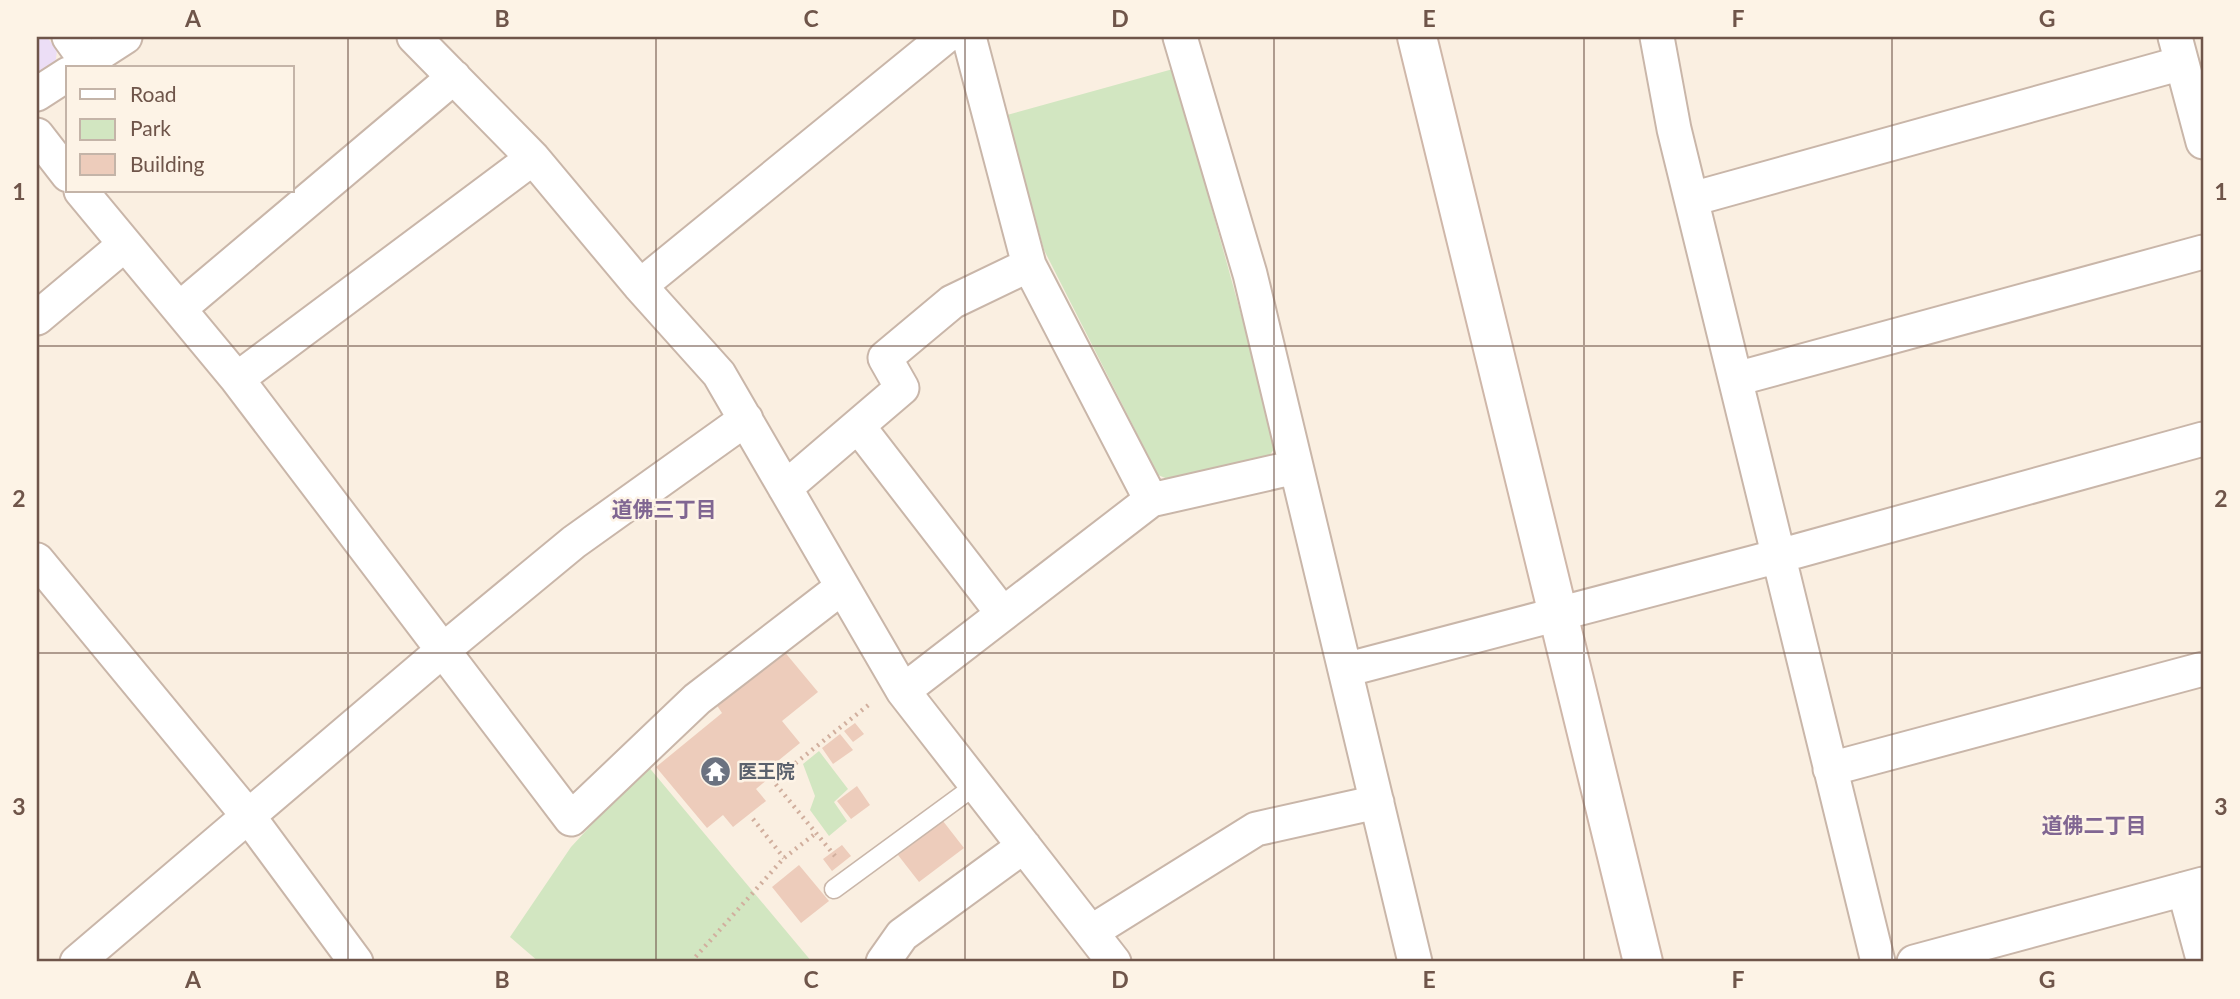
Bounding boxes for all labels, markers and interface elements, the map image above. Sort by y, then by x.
text: A [184,4,202,32]
text: B [494,4,510,32]
text: C [803,4,819,32]
text: D [1111,4,1129,32]
text: E [1422,4,1436,32]
text: F [1731,4,1745,32]
text: G [2039,4,2055,32]
legend [66,66,294,192]
text: Road [130,81,177,106]
text: Park [130,115,171,140]
text: Building [130,151,205,176]
text: 1 [12,177,26,205]
text: 1 [2214,177,2228,205]
text: 2 [12,484,26,512]
text: 2 [2214,484,2228,512]
district label: 道佛三丁目 [612,496,717,521]
temple icon: 医王院 [698,754,732,788]
place label: 医王院 [738,759,795,782]
text: 3 [12,792,26,820]
text: 3 [2214,792,2228,820]
district label: 道佛二丁目 [2042,812,2147,837]
text: A [184,965,202,993]
text: B [494,965,510,993]
text: C [803,965,819,993]
text: D [1111,965,1129,993]
text: E [1422,965,1436,993]
text: F [1731,965,1745,993]
text: G [2039,965,2055,993]

